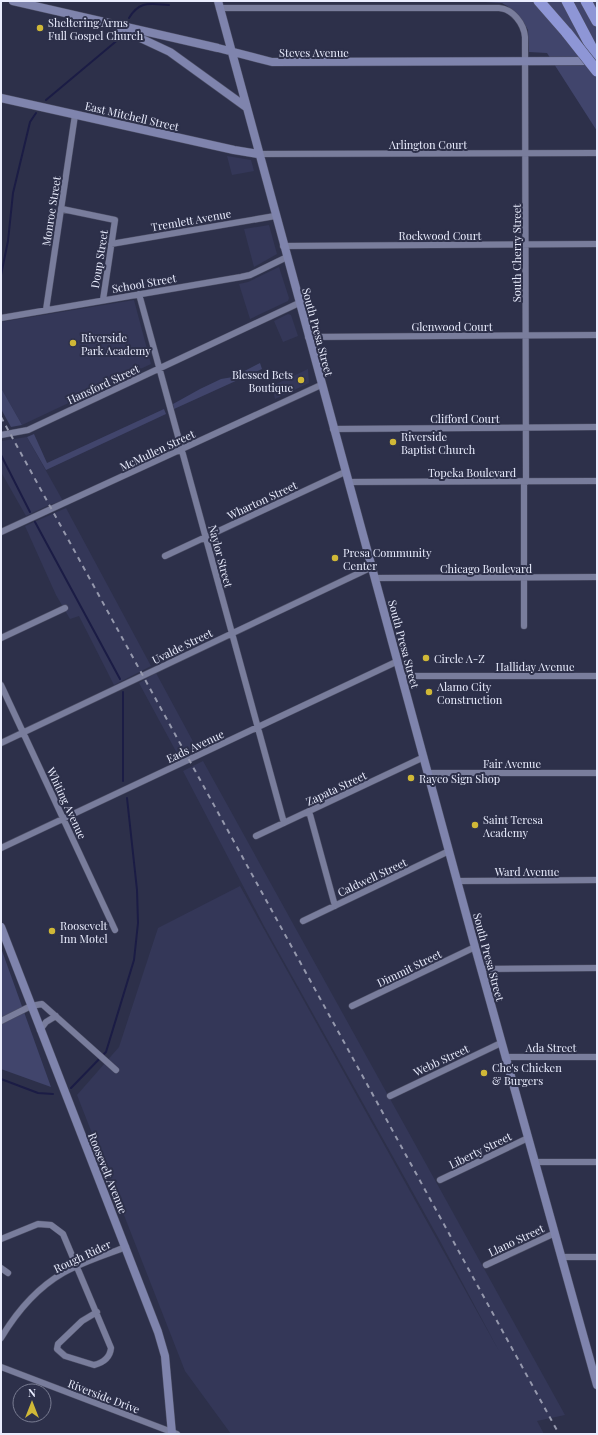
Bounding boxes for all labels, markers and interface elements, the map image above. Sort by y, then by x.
place label: Sheltering Arms Full Gospel Church [48,15,144,43]
marker: Sheltering Arms Full Gospel Church [35,23,45,33]
street label: Steves Avenue [279,45,349,60]
street label: East Mitchell Street [83,98,181,134]
street label: Arlington Court [388,137,467,152]
street label: Monroe Street [38,175,64,247]
street label: South Cherry Street [509,204,524,302]
street label: Tremlett Avenue [150,205,233,234]
street label: Rockwood Court [399,228,482,243]
street label: Doup Street [87,229,111,289]
street label: School Street [111,270,177,296]
street label: South Presa Street [299,286,337,378]
street label: Glenwood Court [411,319,493,334]
place label: Riverside Park Academy [81,330,151,358]
marker: Riverside Park Academy [68,338,78,348]
street label: Hansford Street [64,361,142,407]
place label: Blessed Bets Boutique [232,367,293,395]
marker: Blessed Bets Boutique [296,375,306,385]
street label: Clifford Court [430,411,500,426]
street label: McMullen Street [117,426,197,474]
place label: Riverside Baptist Church [401,429,476,457]
marker: Riverside Baptist Church [388,437,398,447]
street label: Topeka Boulevard [428,465,517,480]
street label: Wharton Street [224,477,299,523]
street label: Naylor Street [205,523,237,589]
place label: Presa Community Center [343,545,432,573]
marker: Presa Community Center [330,553,340,563]
street label: Chicago Boulevard [440,561,533,576]
street label: South Presa Street [385,598,423,690]
street label: Uvalde Street [149,625,215,667]
place label: Circle A-Z [434,651,485,666]
marker: Circle A-Z [421,653,431,663]
street label: Halliday Avenue [496,659,575,674]
place label: Alamo City Construction [436,679,503,707]
marker: Alamo City Construction [424,687,434,697]
street label: Eads Avenue [164,726,227,766]
street label: Fair Avenue [483,756,541,771]
street label: Whiting Avenue [43,764,90,842]
street label: Zapata Street [303,767,369,809]
place label: Rayco Sign Shop [419,771,500,786]
marker: Rayco Sign Shop [406,773,416,783]
place label: Saint Teresa Academy [482,812,543,840]
marker: Saint Teresa Academy [470,820,480,830]
street label: Caldwell Street [335,854,409,900]
street label: Ward Avenue [494,864,560,879]
street label: South Presa Street [470,911,508,1003]
place label: Roosevelt Inn Motel [60,918,108,946]
marker: Roosevelt Inn Motel [47,926,57,936]
street label: Dimmit Street [374,946,444,990]
street label: Ada Street [525,1040,577,1055]
street label: Webb Street [410,1041,471,1080]
place label: Che's Chicken & Burgers [492,1060,562,1088]
marker: Che's Chicken & Burgers [479,1068,489,1078]
street label: Liberty Street [446,1128,514,1172]
street label: Roosevelt Avenue [85,1130,131,1216]
street label: Llano Street [486,1220,546,1259]
street label: Rough Rider [51,1236,113,1276]
street label: Riverside Drive [66,1375,142,1417]
north arrow [12,1383,52,1423]
text: N [28,1385,36,1400]

